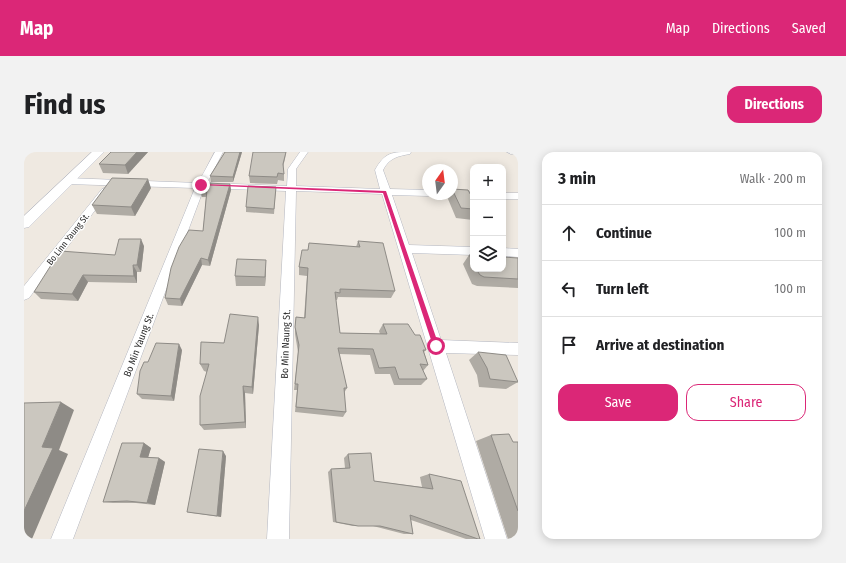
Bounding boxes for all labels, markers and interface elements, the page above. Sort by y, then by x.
text: Map [20,17,53,40]
text: Map [666,20,690,37]
text: Directions [712,20,770,37]
text: Saved [792,20,826,37]
button: Directions [727,86,822,123]
text: Find us [24,88,106,121]
north arrow [422,164,458,200]
map controls [470,164,506,272]
button: + [470,164,506,200]
text: 3 min [558,168,596,189]
text: Walk · 200 m [740,171,806,186]
route end [192,176,210,194]
button: − [470,200,506,236]
street label: Bo Linn Yaung St. [45,211,91,267]
icon: ahead [558,222,580,244]
text: Continue [596,224,652,242]
text: 100 m [774,225,806,240]
button: layers [470,236,506,272]
icon: left [558,278,580,300]
text: Turn left [596,280,649,298]
text: 100 m [774,281,806,296]
street label: Bo Min Naung St. [279,309,293,379]
street label: Bo Min Yaung St. [121,311,157,379]
icon: arrive [558,334,580,356]
text: Arrive at destination [596,336,724,354]
route start [427,337,445,355]
button: Save [558,384,678,421]
button: Share [686,384,806,421]

